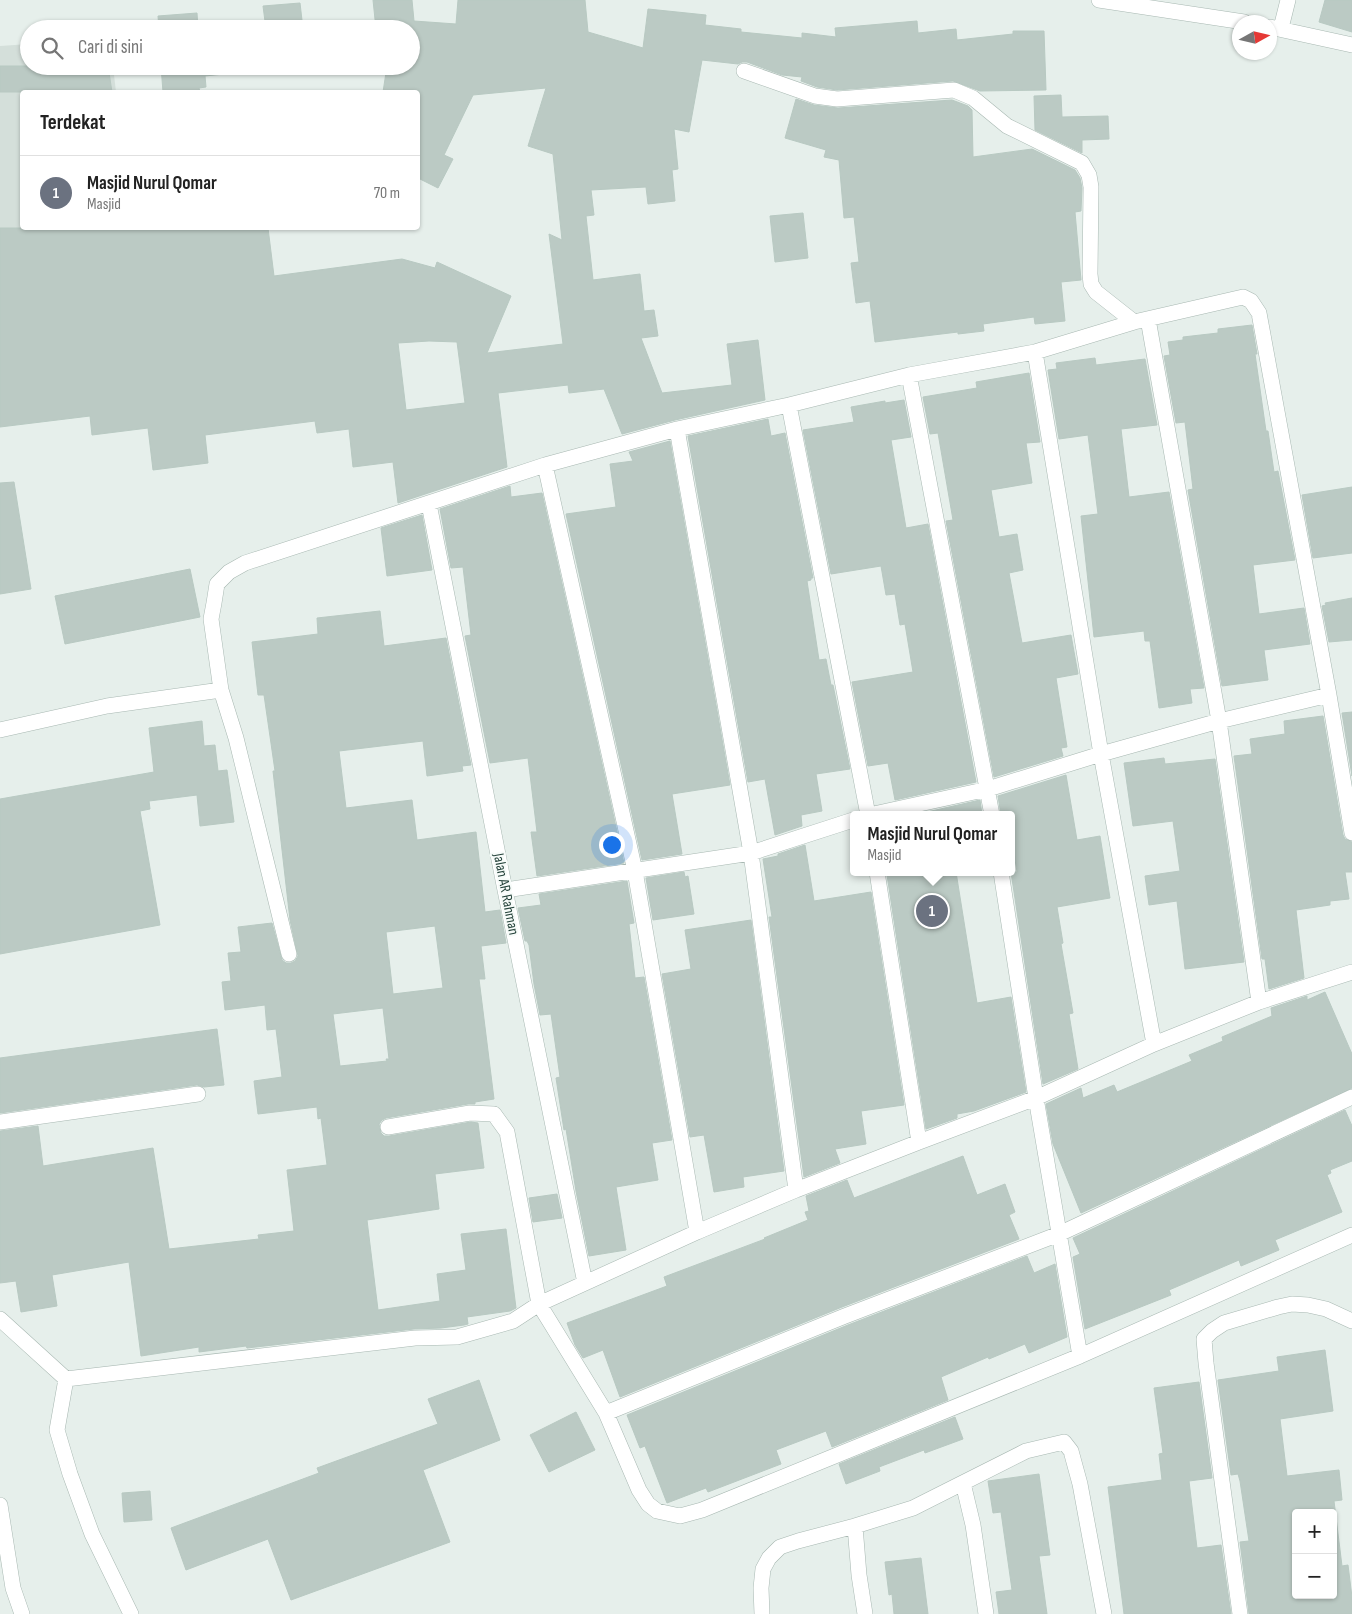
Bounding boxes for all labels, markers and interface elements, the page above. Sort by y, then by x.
north arrow [1232,15,1277,60]
search box [20,20,420,75]
icon: search [38,34,66,62]
text: Cari di sini [78,36,143,59]
text: Terdekat [40,110,106,135]
text: Masjid Nurul Qomar [87,172,217,195]
text: 1 [53,184,59,203]
text: 70 m [374,184,400,203]
text: Masjid [87,195,121,214]
popup [850,811,1015,876]
text: Masjid Nurul Qomar [868,823,997,846]
your location [599,832,625,858]
text: Masjid [868,846,902,865]
street label: Jalan AR Rahman [489,851,523,936]
pin: 1 [916,892,948,930]
map controls [1292,1509,1337,1599]
button: + [1292,1509,1337,1554]
button: − [1292,1554,1337,1599]

